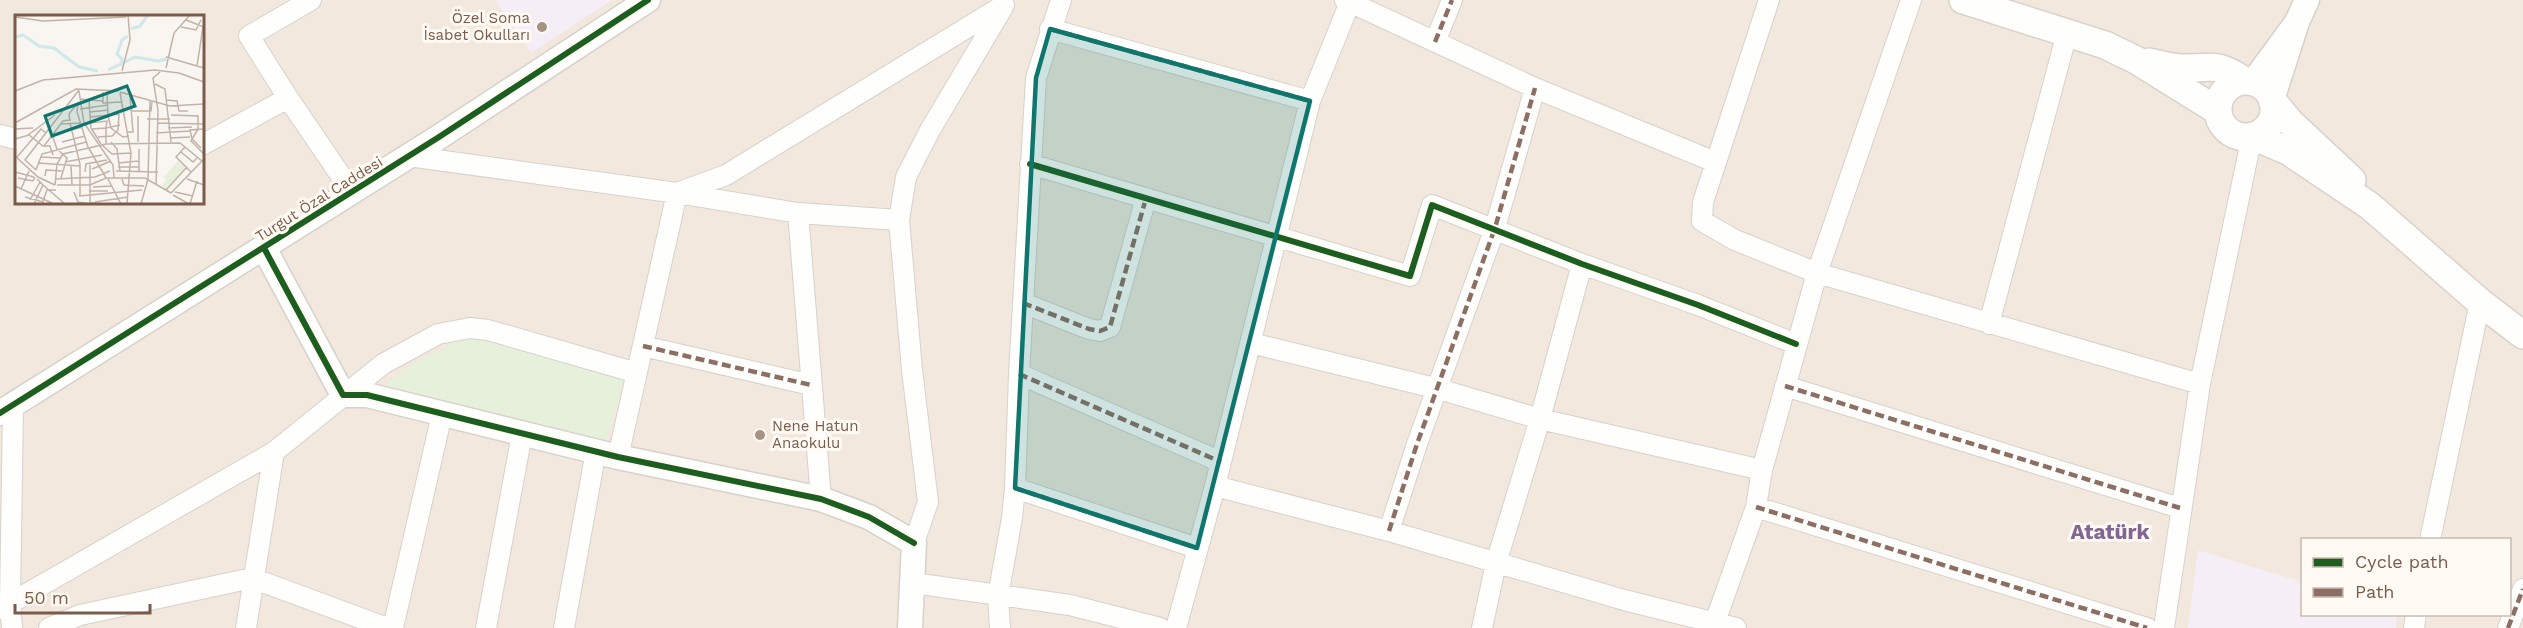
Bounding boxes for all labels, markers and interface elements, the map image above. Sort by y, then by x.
place label: Özel Soma İsabet Okulları [423,9,530,44]
inset map [15,15,204,204]
marker: Özel Soma İsabet Okulları [535,20,549,34]
street label: Turgut Özal Caddesi [252,153,386,245]
place label: Nene Hatun Anaokulu [772,417,859,452]
marker: Nene Hatun Anaokulu [753,428,767,442]
district label: Atatürk [2070,519,2150,544]
legend [2301,538,2511,616]
text: Cycle path [2355,551,2449,572]
scale bar [15,577,150,615]
text: Path [2355,581,2395,602]
text: 50 m [24,587,69,608]

